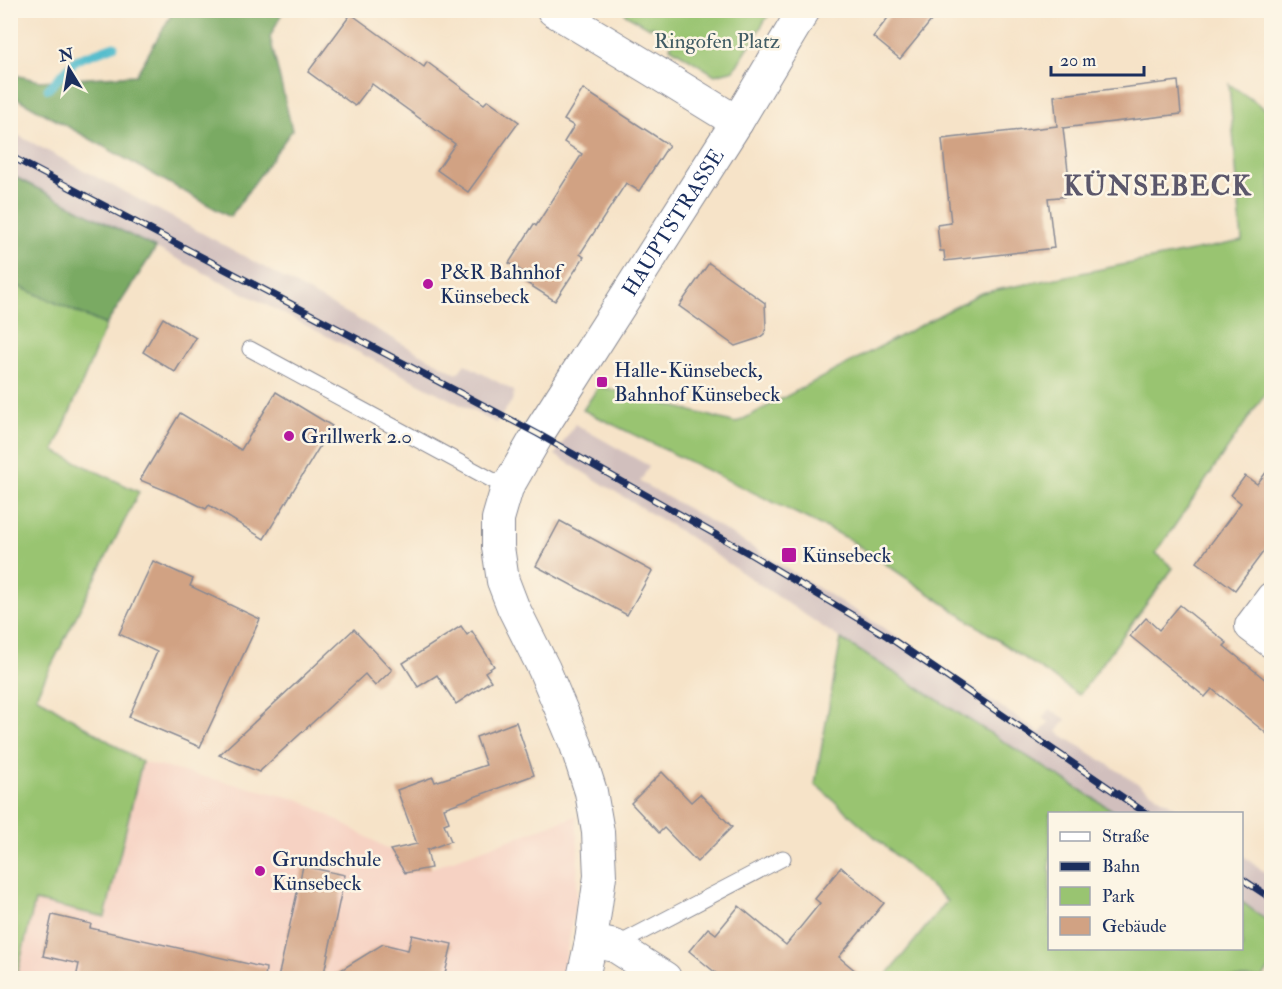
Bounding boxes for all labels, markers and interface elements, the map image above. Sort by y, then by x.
park label: Ringofen Platz [654,28,780,55]
north arrow [39,39,99,99]
scale bar [1051,39,1144,77]
text: N [56,44,76,67]
text: 20 m [1060,49,1096,72]
street label: HAUPTSTRASSE [616,143,730,301]
district label: KÜNSEBECK [1064,170,1252,203]
place label: P&R Bahnhof Künsebeck [440,259,565,310]
marker: P&R Bahnhof Künsebeck [421,277,435,291]
place label: Halle-Künsebeck, Bahnhof Künsebeck [614,357,780,408]
marker: Halle-Künsebeck, Bahnhof Künsebeck [595,375,609,389]
place label: Grillwerk 2.0 [301,423,412,450]
marker: Grillwerk 2.0 [282,429,296,443]
place label: Künsebeck [802,542,892,569]
marker: Künsebeck [780,546,798,564]
legend [1048,812,1243,950]
text: Straße [1102,825,1150,848]
place label: Grundschule Künsebeck [272,846,381,897]
text: Bahn [1102,855,1140,878]
marker: Grundschule Künsebeck [253,864,267,878]
text: Park [1102,885,1135,908]
text: Gebäude [1102,915,1167,938]

